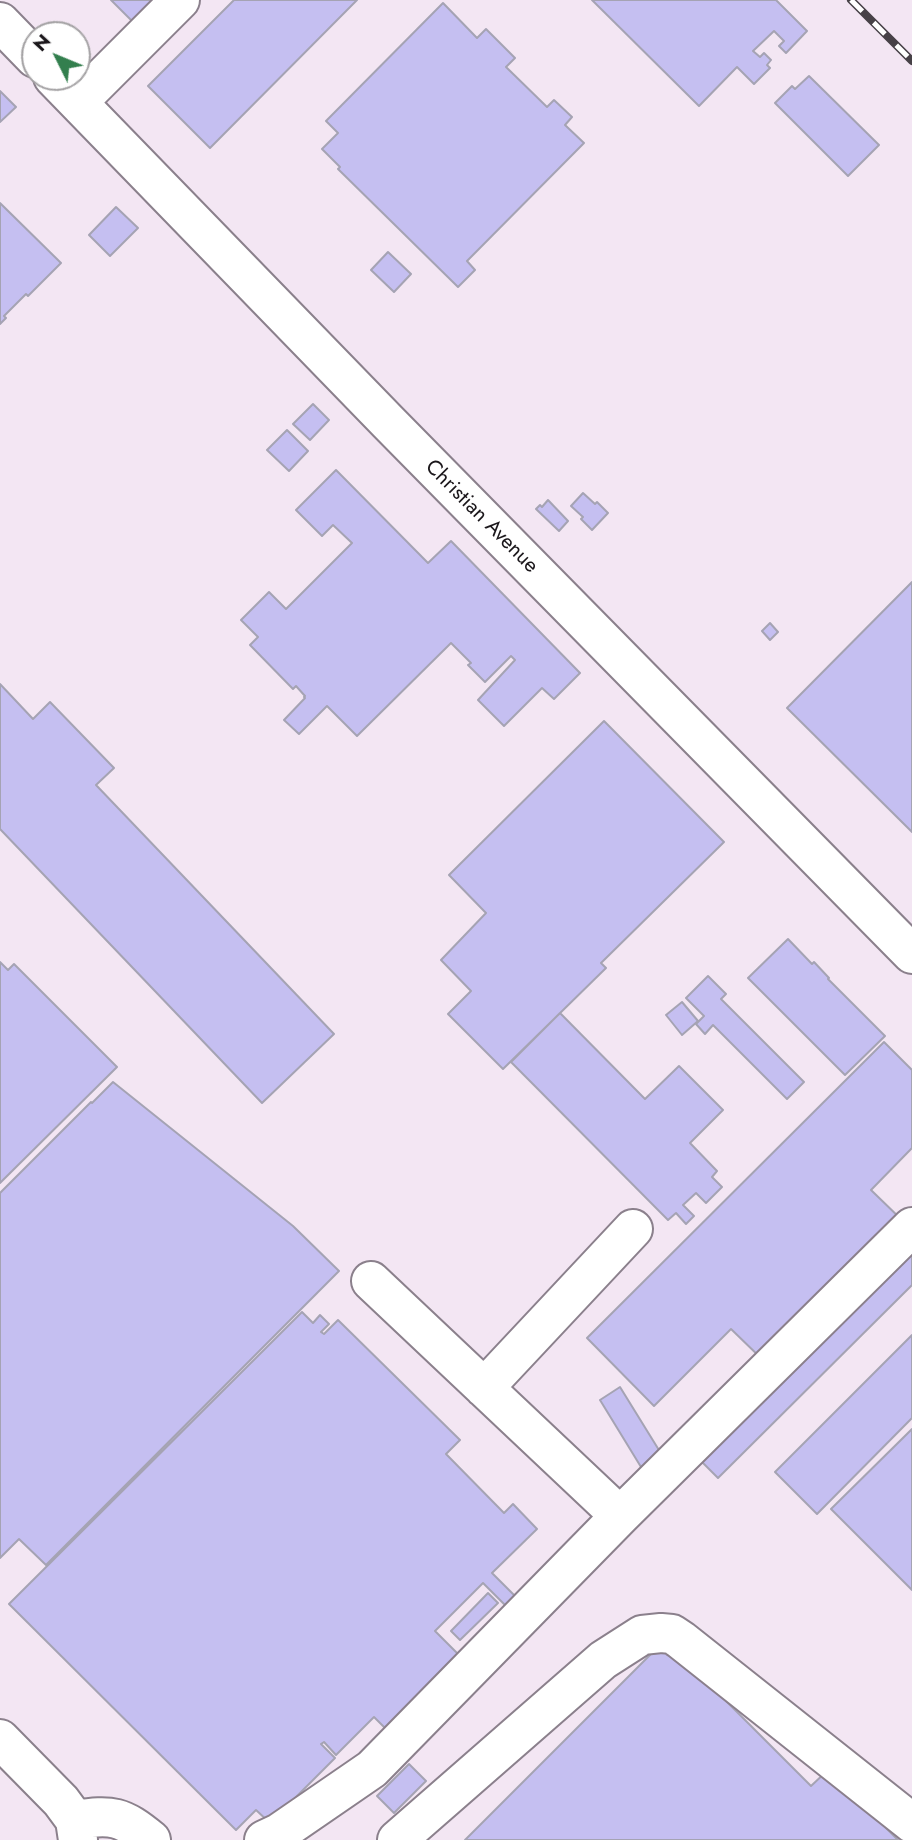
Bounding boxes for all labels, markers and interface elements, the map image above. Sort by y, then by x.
north arrow [21,21,91,91]
text: N [27,28,57,57]
street label: Christian Avenue [419,455,543,579]

